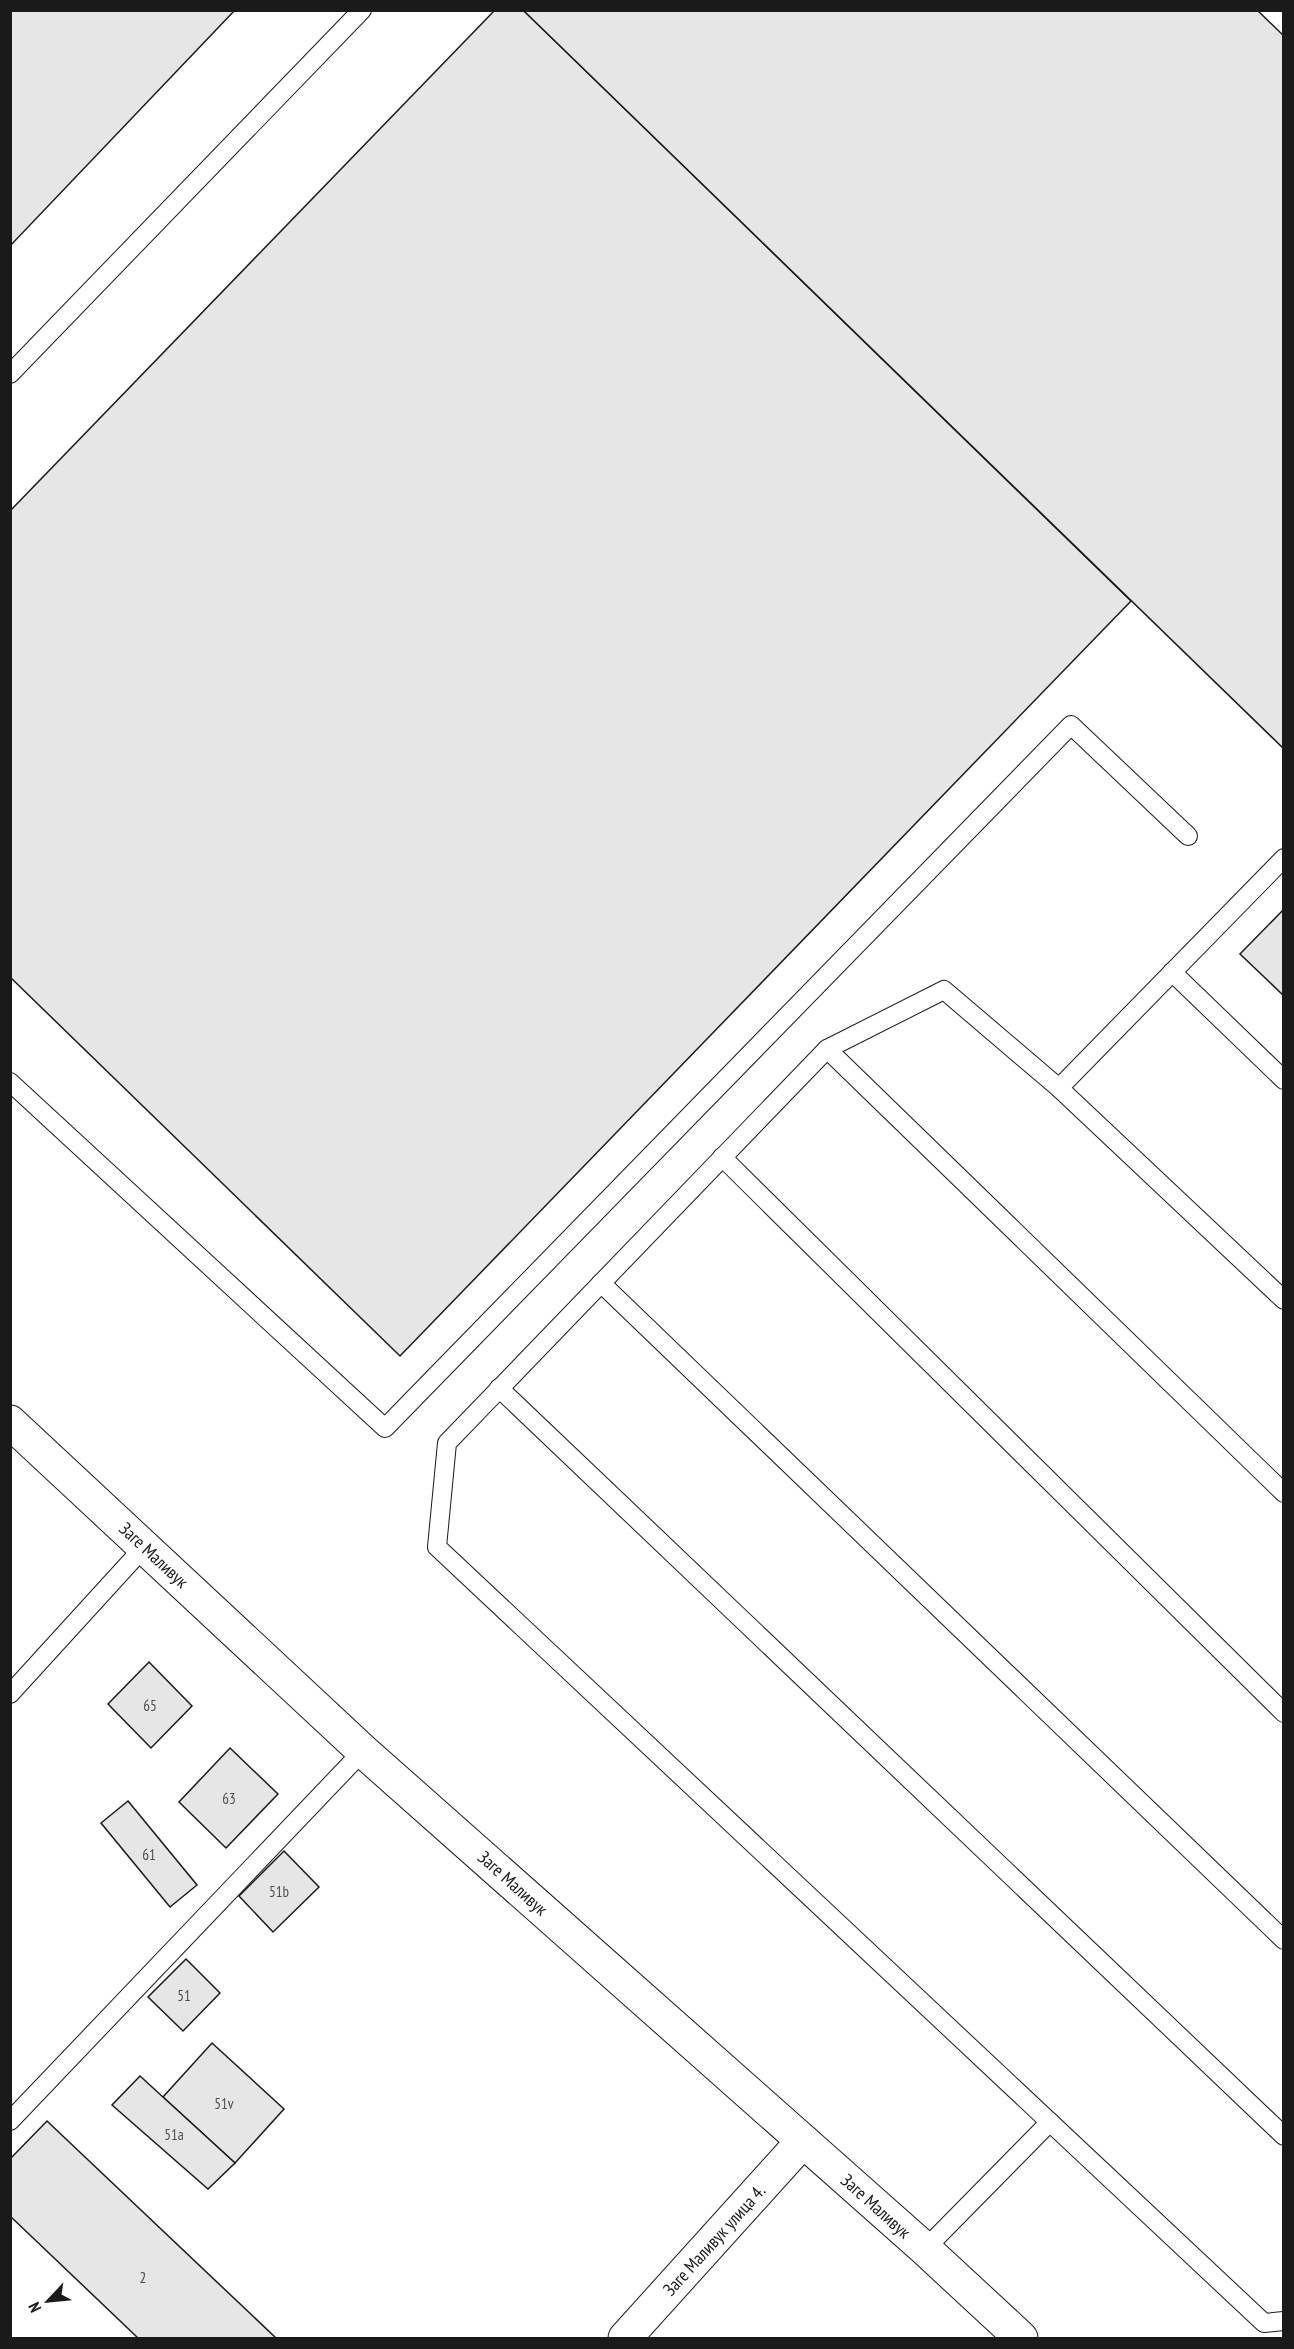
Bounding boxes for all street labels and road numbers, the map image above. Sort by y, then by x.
street label: Заге Маливук [115,1517,193,1593]
street label: Заге Маливук [473,1846,553,1920]
street label: Заге Маливук [836,2169,916,2243]
street label: Заге Маливук улица 4. [658,2180,770,2300]

